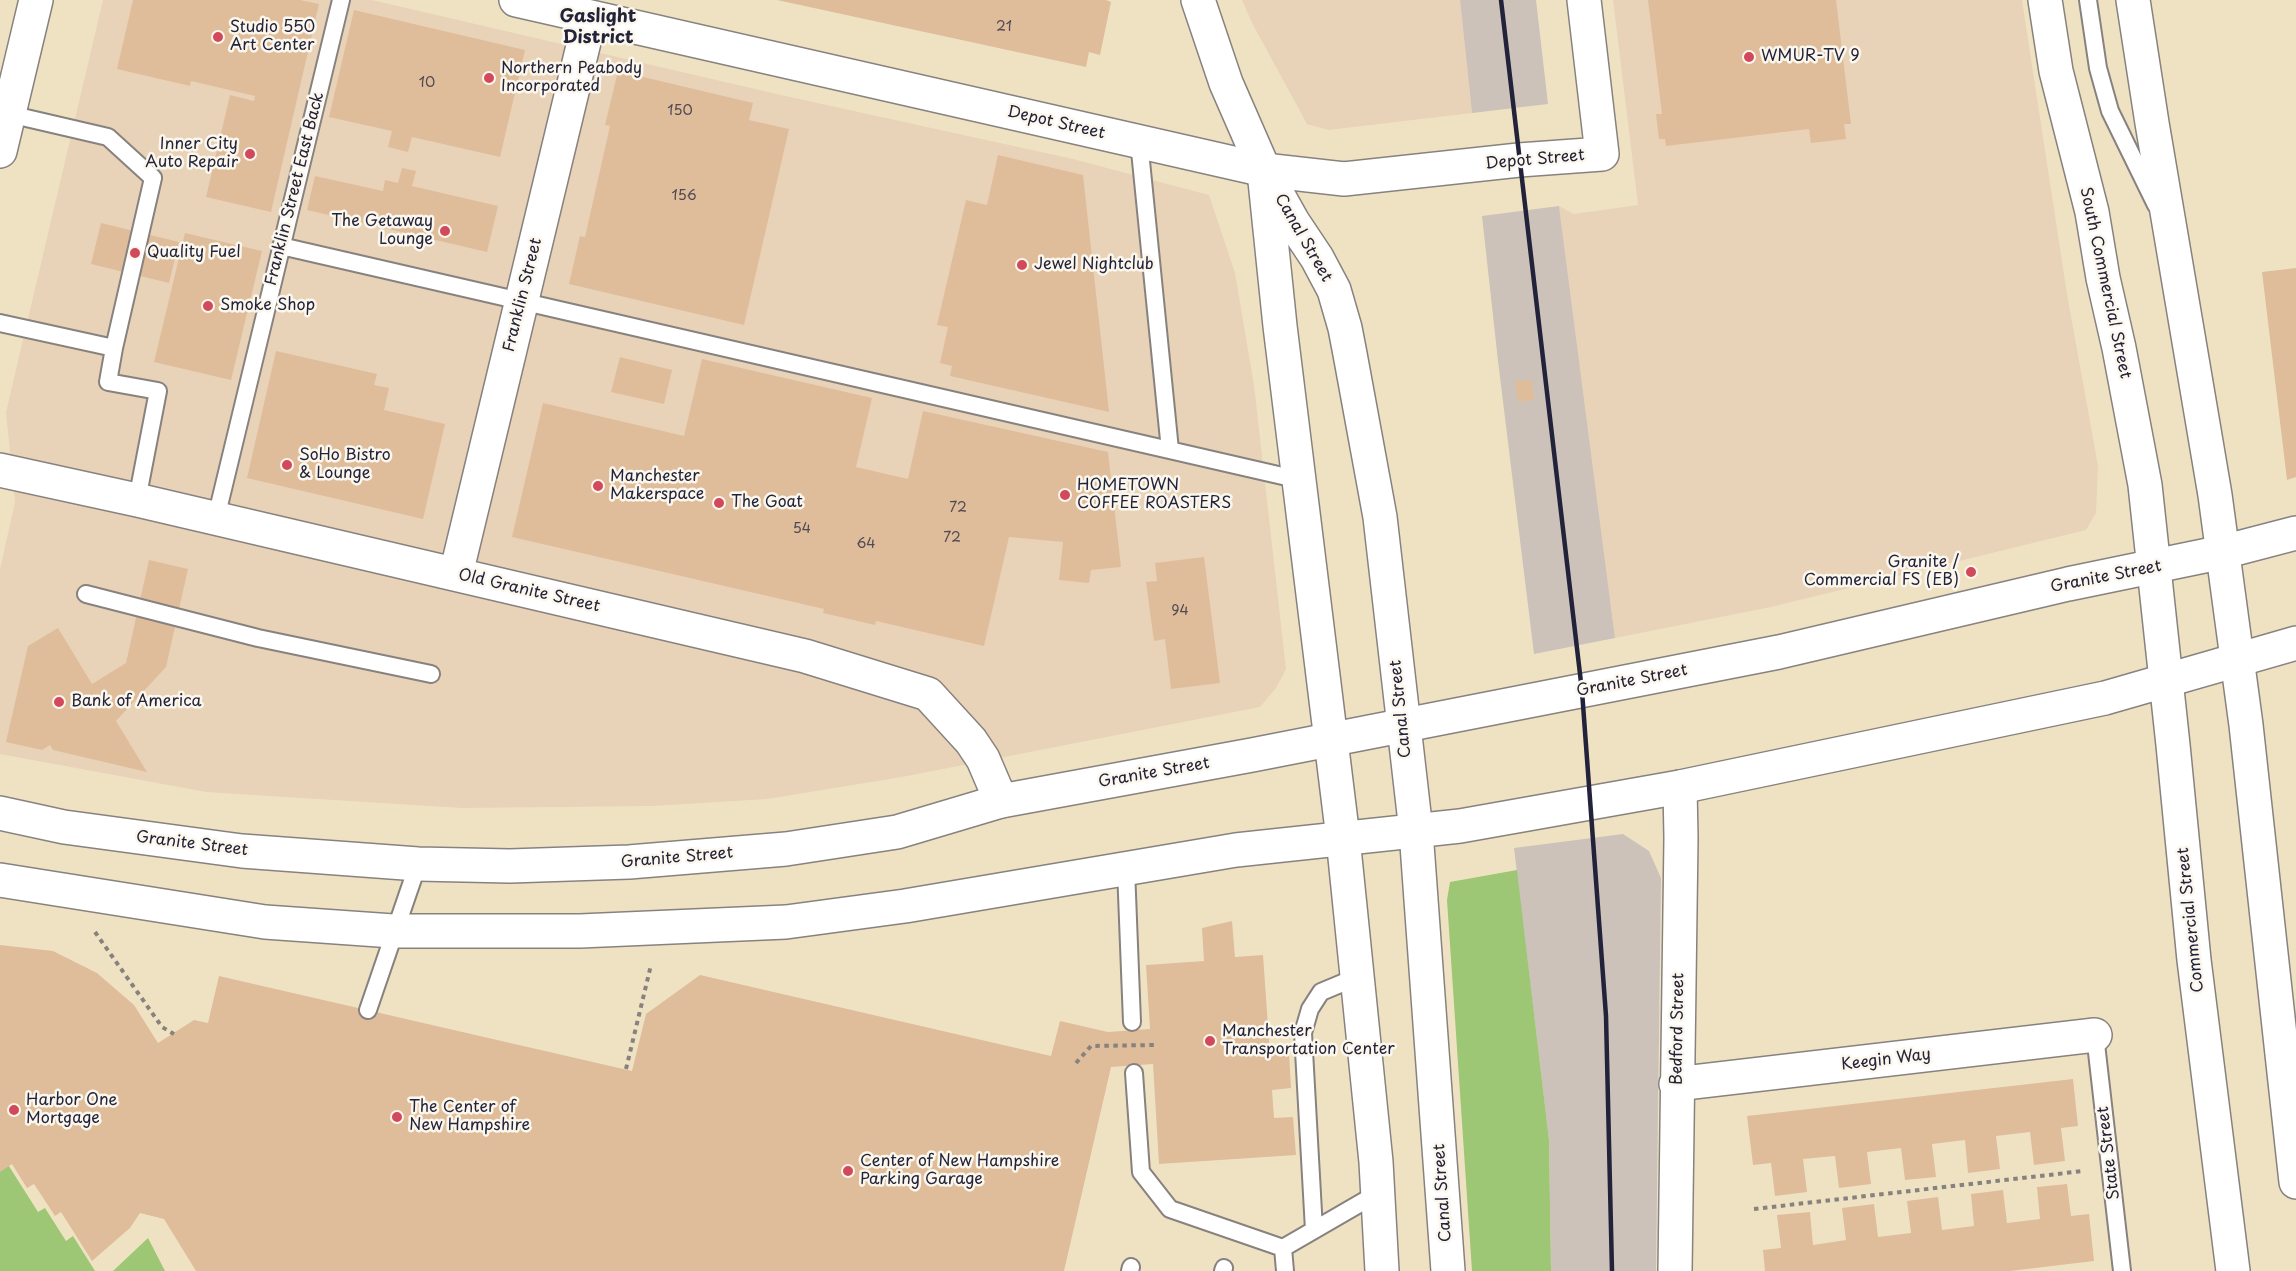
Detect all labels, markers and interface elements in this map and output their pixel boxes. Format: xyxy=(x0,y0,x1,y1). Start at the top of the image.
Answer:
district label: Gaslight District xyxy=(560,6,636,48)
place label: Studio 550 Art Center xyxy=(230,18,315,56)
house number: 21 xyxy=(996,19,1012,35)
marker: Studio 550 Art Center xyxy=(211,30,225,44)
place label: WMUR-TV 9 xyxy=(1761,47,1860,67)
marker: WMUR-TV 9 xyxy=(1742,50,1756,64)
place label: Northern Peabody Incorporated xyxy=(501,59,642,97)
marker: Northern Peabody Incorporated xyxy=(482,71,496,85)
house number: 10 xyxy=(419,75,435,91)
street label: Franklin Street East Back xyxy=(262,90,328,288)
street label: Depot Street xyxy=(1005,102,1107,144)
house number: 150 xyxy=(667,103,693,119)
place label: Inner City Auto Repair xyxy=(145,135,238,173)
street label: Depot Street xyxy=(1485,146,1585,174)
marker: Inner City Auto Repair xyxy=(243,147,257,161)
street label: South Commercial Street xyxy=(2075,186,2135,380)
house number: 156 xyxy=(671,188,697,204)
street label: Canal Street xyxy=(1270,191,1336,285)
place label: The Getaway Lounge xyxy=(331,212,433,250)
marker: The Getaway Lounge xyxy=(438,224,452,238)
street label: Franklin Street xyxy=(500,236,546,354)
place label: Quality Fuel xyxy=(147,243,241,263)
marker: Quality Fuel xyxy=(128,246,142,260)
place label: Jewel Nightclub xyxy=(1034,255,1154,275)
marker: Jewel Nightclub xyxy=(1015,258,1029,272)
place label: Smoke Shop xyxy=(220,296,315,316)
marker: Smoke Shop xyxy=(201,299,215,313)
place label: SoHo Bistro & Lounge xyxy=(299,446,391,484)
marker: SoHo Bistro & Lounge xyxy=(280,458,294,472)
place label: Manchester Makerspace xyxy=(610,467,704,505)
place label: HOMETOWN COFFEE ROASTERS xyxy=(1077,476,1231,514)
marker: Manchester Makerspace xyxy=(591,479,605,493)
marker: HOMETOWN COFFEE ROASTERS xyxy=(1058,488,1072,502)
place label: The Goat xyxy=(731,493,803,513)
marker: The Goat xyxy=(712,496,726,510)
house number: 72 xyxy=(949,500,967,516)
house number: 54 xyxy=(793,521,811,537)
house number: 72 xyxy=(943,530,961,546)
house number: 64 xyxy=(856,536,876,552)
place label: Granite / Commercial FS (EB) xyxy=(1804,553,1959,591)
street label: Granite Street xyxy=(2049,557,2163,597)
street label: Old Granite Street xyxy=(456,565,602,617)
marker: Granite / Commercial FS (EB) xyxy=(1964,565,1978,579)
house number: 94 xyxy=(1171,603,1189,619)
street label: Canal Street xyxy=(1386,659,1416,759)
street label: Granite Street xyxy=(1575,661,1689,701)
place label: Bank of America xyxy=(71,692,202,712)
marker: Bank of America xyxy=(52,695,66,709)
street label: Granite Street xyxy=(1097,754,1211,792)
street label: Granite Street xyxy=(135,828,249,860)
street label: Granite Street xyxy=(620,844,734,872)
street label: Commercial Street xyxy=(2174,846,2208,994)
street label: Bedford Street xyxy=(1667,973,1689,1085)
place label: Manchester Transportation Center xyxy=(1222,1022,1395,1060)
marker: Manchester Transportation Center xyxy=(1203,1034,1217,1048)
street label: Keegin Way xyxy=(1840,1045,1932,1075)
place label: Harbor One Mortgage xyxy=(26,1091,117,1129)
place label: The Center of New Hampshire xyxy=(409,1098,530,1136)
marker: Harbor One Mortgage xyxy=(7,1103,21,1117)
street label: State Street xyxy=(2094,1105,2124,1201)
marker: The Center of New Hampshire xyxy=(390,1110,404,1124)
street label: Canal Street xyxy=(1430,1143,1456,1243)
place label: Center of New Hampshire Parking Garage xyxy=(860,1152,1059,1190)
marker: Center of New Hampshire Parking Garage xyxy=(841,1164,855,1178)

